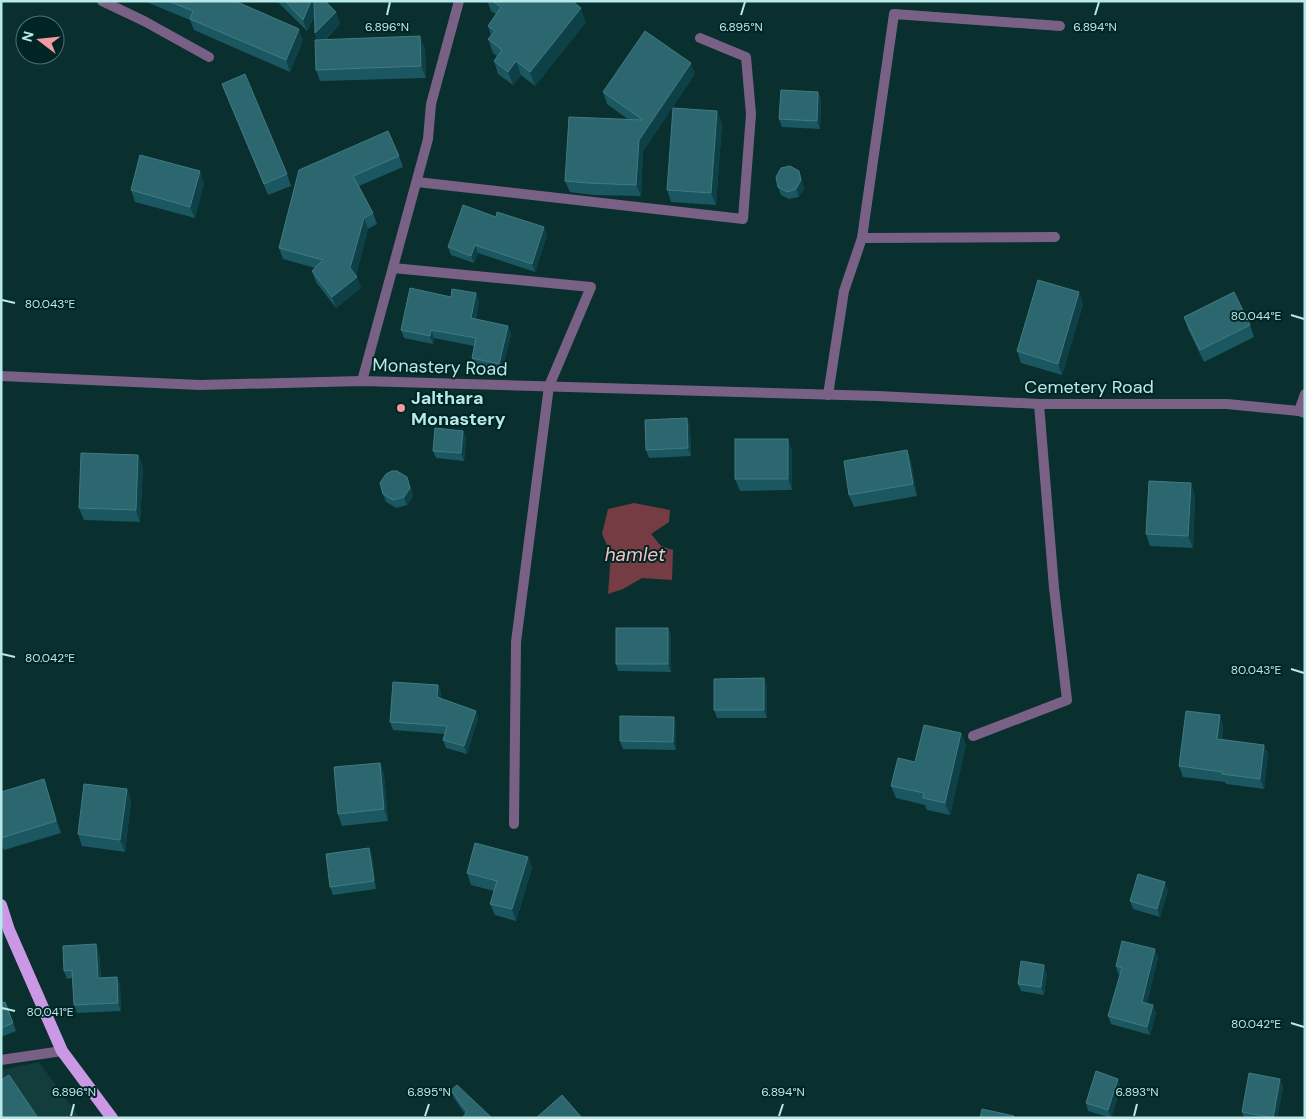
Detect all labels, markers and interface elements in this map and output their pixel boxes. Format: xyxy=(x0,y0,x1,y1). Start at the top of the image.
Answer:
north arrow xyxy=(15,15,65,65)
text: 6.896°N xyxy=(365,19,409,35)
text: 6.895°N xyxy=(719,19,763,35)
text: 6.894°N xyxy=(1073,19,1117,35)
text: N xyxy=(17,29,38,44)
text: 80.043°E xyxy=(25,296,75,312)
text: 80.044°E xyxy=(1231,308,1282,324)
street label: Monastery Road xyxy=(372,353,508,381)
street label: Cemetery Road xyxy=(1024,375,1154,399)
place label: Jalthara Monastery xyxy=(411,386,506,431)
marker: Jalthara Monastery xyxy=(395,402,407,414)
water label: hamlet xyxy=(605,542,666,567)
text: 80.042°E xyxy=(25,650,75,666)
text: 80.043°E xyxy=(1231,662,1281,678)
text: 80.041°E xyxy=(26,1004,74,1020)
text: 80.042°E xyxy=(1231,1016,1281,1032)
text: 6.896°N xyxy=(52,1084,96,1100)
text: 6.895°N xyxy=(407,1084,451,1100)
text: 6.894°N xyxy=(761,1084,805,1100)
text: 6.893°N xyxy=(1115,1084,1159,1100)

